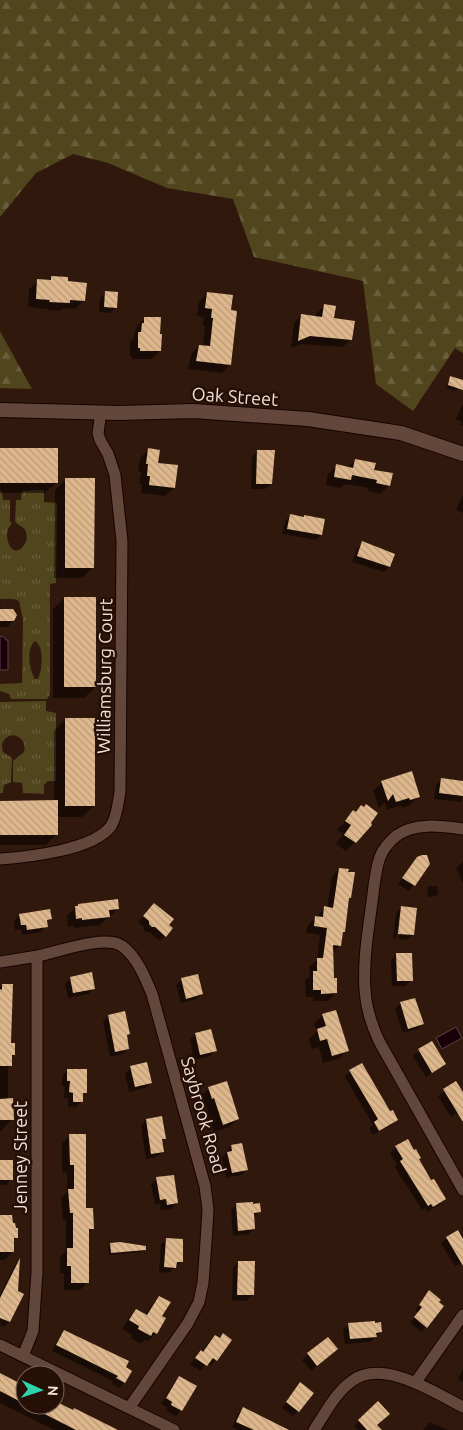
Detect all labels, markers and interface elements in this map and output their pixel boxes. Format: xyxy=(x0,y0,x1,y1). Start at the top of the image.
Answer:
street label: Oak Street xyxy=(191,383,279,409)
street label: Williamsburg Court xyxy=(93,598,115,754)
street label: Saybrook Road xyxy=(178,1054,230,1176)
street label: Jenney Street xyxy=(10,1101,30,1213)
north arrow xyxy=(15,1365,65,1415)
text: N xyxy=(45,1385,61,1396)

